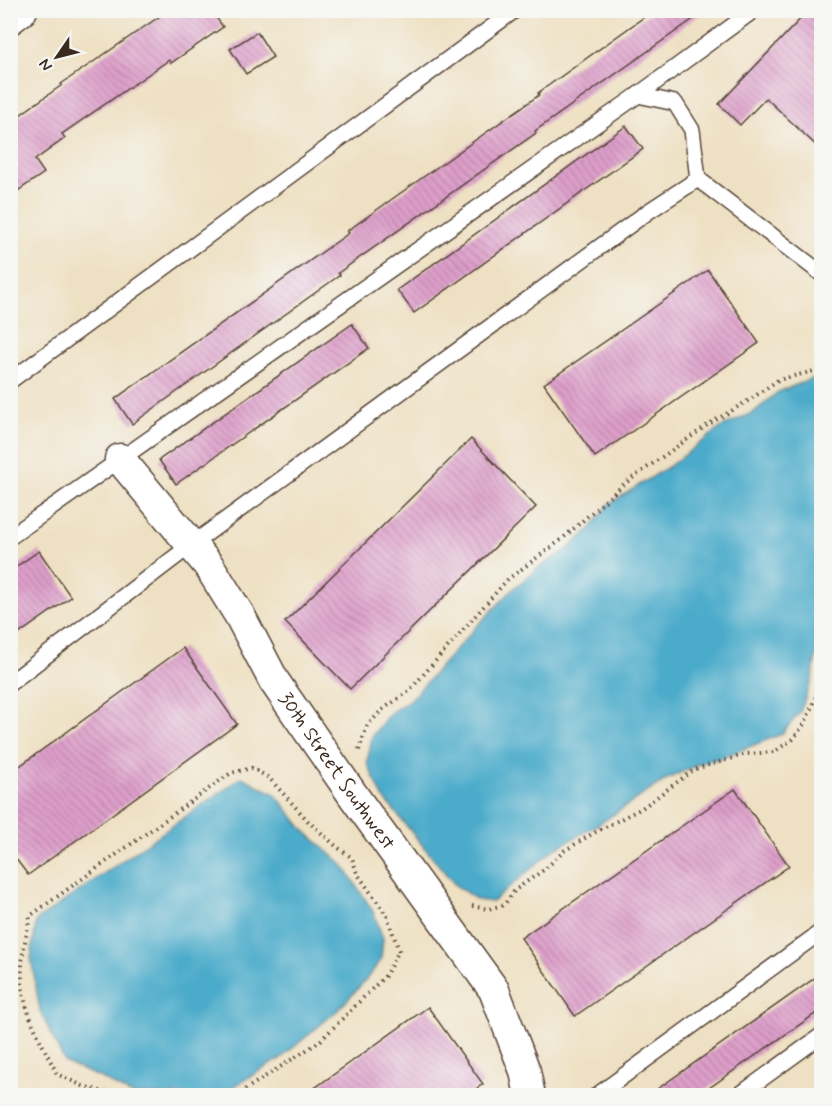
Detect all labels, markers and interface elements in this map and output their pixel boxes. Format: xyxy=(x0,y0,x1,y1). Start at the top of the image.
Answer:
north arrow xyxy=(27,27,87,87)
text: N xyxy=(34,54,58,75)
street label: 30th Street Southwest xyxy=(272,687,402,855)

